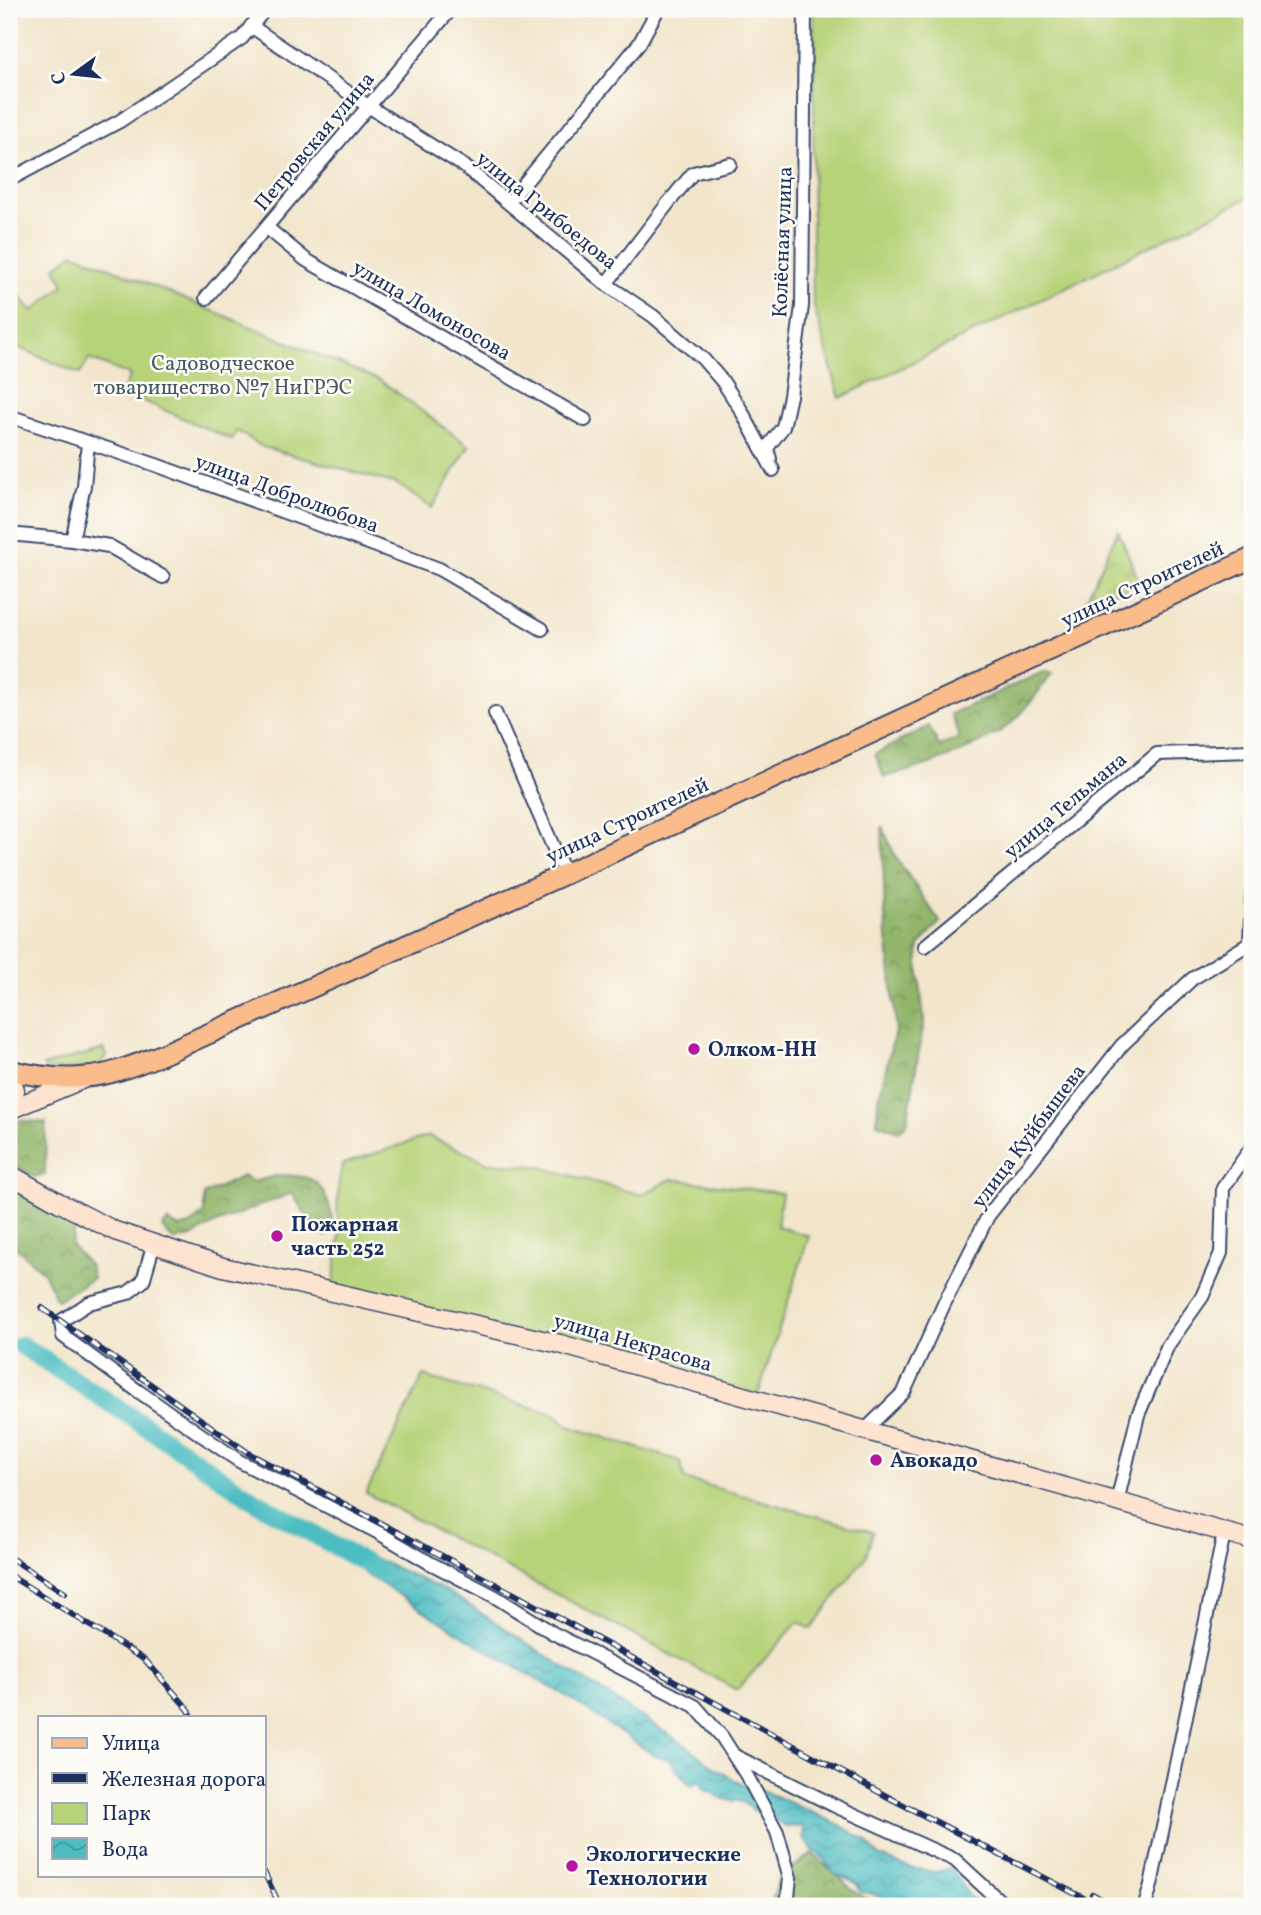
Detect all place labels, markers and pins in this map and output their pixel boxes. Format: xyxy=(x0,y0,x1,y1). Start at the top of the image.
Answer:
place label: Олком-НН xyxy=(708,1036,817,1065)
marker: Олком-НН xyxy=(686,1041,702,1057)
place label: Пожарная часть 252 xyxy=(291,1211,399,1264)
marker: Пожарная часть 252 xyxy=(269,1228,285,1244)
place label: Авокадо xyxy=(890,1447,978,1476)
marker: Авокадо xyxy=(868,1452,884,1468)
place label: Экологические Технологии xyxy=(586,1841,741,1894)
marker: Экологические Технологии xyxy=(564,1858,580,1874)

